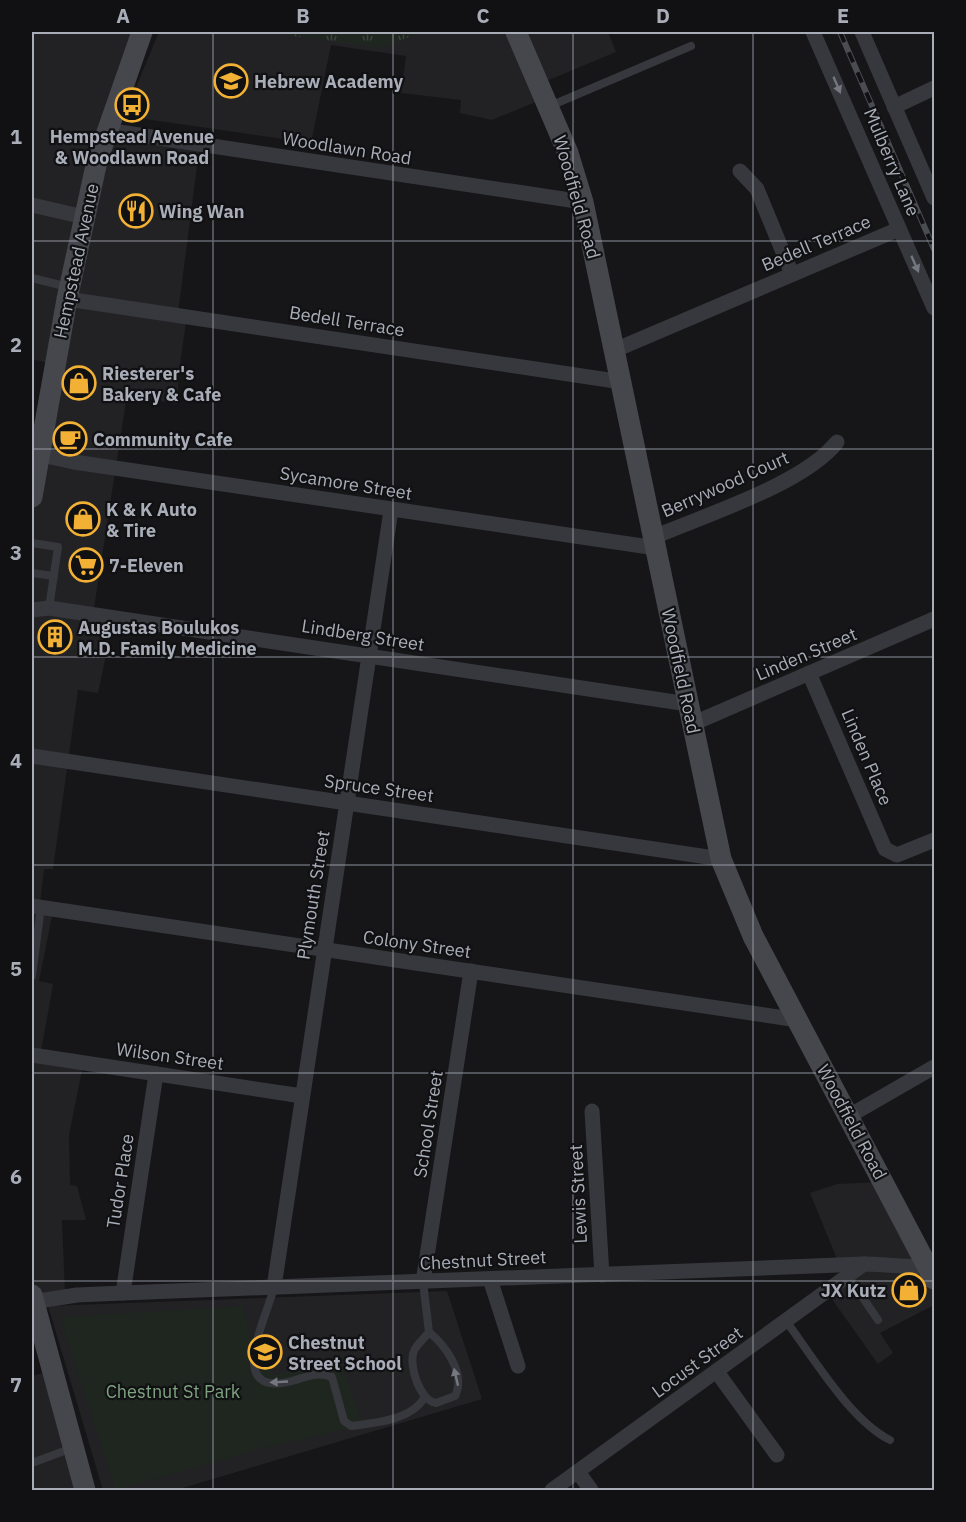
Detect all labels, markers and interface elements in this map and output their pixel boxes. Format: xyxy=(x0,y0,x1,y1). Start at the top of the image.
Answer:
text: A xyxy=(116,2,130,29)
text: B xyxy=(296,2,310,29)
text: C xyxy=(476,2,490,29)
text: D xyxy=(656,2,670,29)
text: E xyxy=(837,2,849,29)
school or university icon: Hebrew Academy xyxy=(213,63,249,99)
place label: Hebrew Academy xyxy=(254,70,404,93)
one-way arrow xyxy=(833,76,842,94)
bus stop icon: Hempstead Avenue & Woodlawn Road xyxy=(114,87,150,123)
street label: Mulberry Lane xyxy=(859,104,925,220)
text: 1 xyxy=(10,123,22,150)
place label: Hempstead Avenue & Woodlawn Road xyxy=(50,125,214,169)
street label: Woodlawn Road xyxy=(281,126,413,170)
street label: Woodfield Road xyxy=(548,133,606,261)
street label: Hempstead Avenue xyxy=(48,181,104,341)
restaurant icon: Wing Wan xyxy=(118,193,154,229)
place label: Wing Wan xyxy=(159,200,245,223)
street label: Bedell Terrace xyxy=(758,210,874,276)
one-way arrow xyxy=(910,255,920,273)
street label: Bedell Terrace xyxy=(288,301,406,341)
text: 2 xyxy=(10,331,22,358)
place label: Riesterer's Bakery & Cafe xyxy=(102,362,221,406)
shop icon: Riesterer's Bakery & Cafe xyxy=(61,365,97,401)
cafe icon: Community Cafe xyxy=(52,421,88,457)
place label: Community Cafe xyxy=(93,428,233,451)
street label: Berrywood Court xyxy=(658,446,792,522)
street label: Sycamore Street xyxy=(278,461,414,505)
place label: K & K Auto & Tire xyxy=(106,498,197,542)
shop icon: K & K Auto & Tire xyxy=(65,501,101,537)
text: 3 xyxy=(10,539,22,566)
supermarket icon: 7-Eleven xyxy=(68,547,104,583)
place label: 7-Eleven xyxy=(109,554,184,577)
street label: Woodfield Road xyxy=(657,606,705,736)
street label: Lindberg Street xyxy=(300,614,426,656)
place label: Augustas Boulukos M.D. Family Medicine xyxy=(78,616,257,660)
building icon: Augustas Boulukos M.D. Family Medicine xyxy=(37,619,73,655)
street label: Linden Street xyxy=(752,622,860,686)
street label: Linden Place xyxy=(836,705,898,809)
text: 4 xyxy=(10,747,22,774)
street label: Spruce Street xyxy=(323,769,435,807)
street label: Plymouth Street xyxy=(291,829,335,961)
street label: Colony Street xyxy=(361,925,473,963)
text: 5 xyxy=(10,955,22,982)
street label: Wilson Street xyxy=(115,1037,225,1075)
street label: Woodfield Road xyxy=(812,1060,892,1184)
street label: School Street xyxy=(408,1069,448,1179)
street label: Tudor Place xyxy=(101,1132,139,1230)
street label: Lewis Street xyxy=(564,1144,592,1244)
text: 6 xyxy=(10,1163,22,1190)
street label: Chestnut Street xyxy=(419,1245,547,1275)
shop icon: JX Kutz xyxy=(891,1272,927,1308)
place label: JX Kutz xyxy=(821,1279,886,1302)
street label: Locust Street xyxy=(647,1321,747,1403)
place label: Chestnut Street School xyxy=(288,1331,402,1375)
school or university icon: Chestnut Street School xyxy=(247,1334,283,1370)
one-way arrow xyxy=(451,1368,461,1386)
text: 7 xyxy=(10,1371,22,1398)
one-way arrow xyxy=(269,1377,288,1387)
park label: Chestnut St Park xyxy=(106,1380,241,1403)

